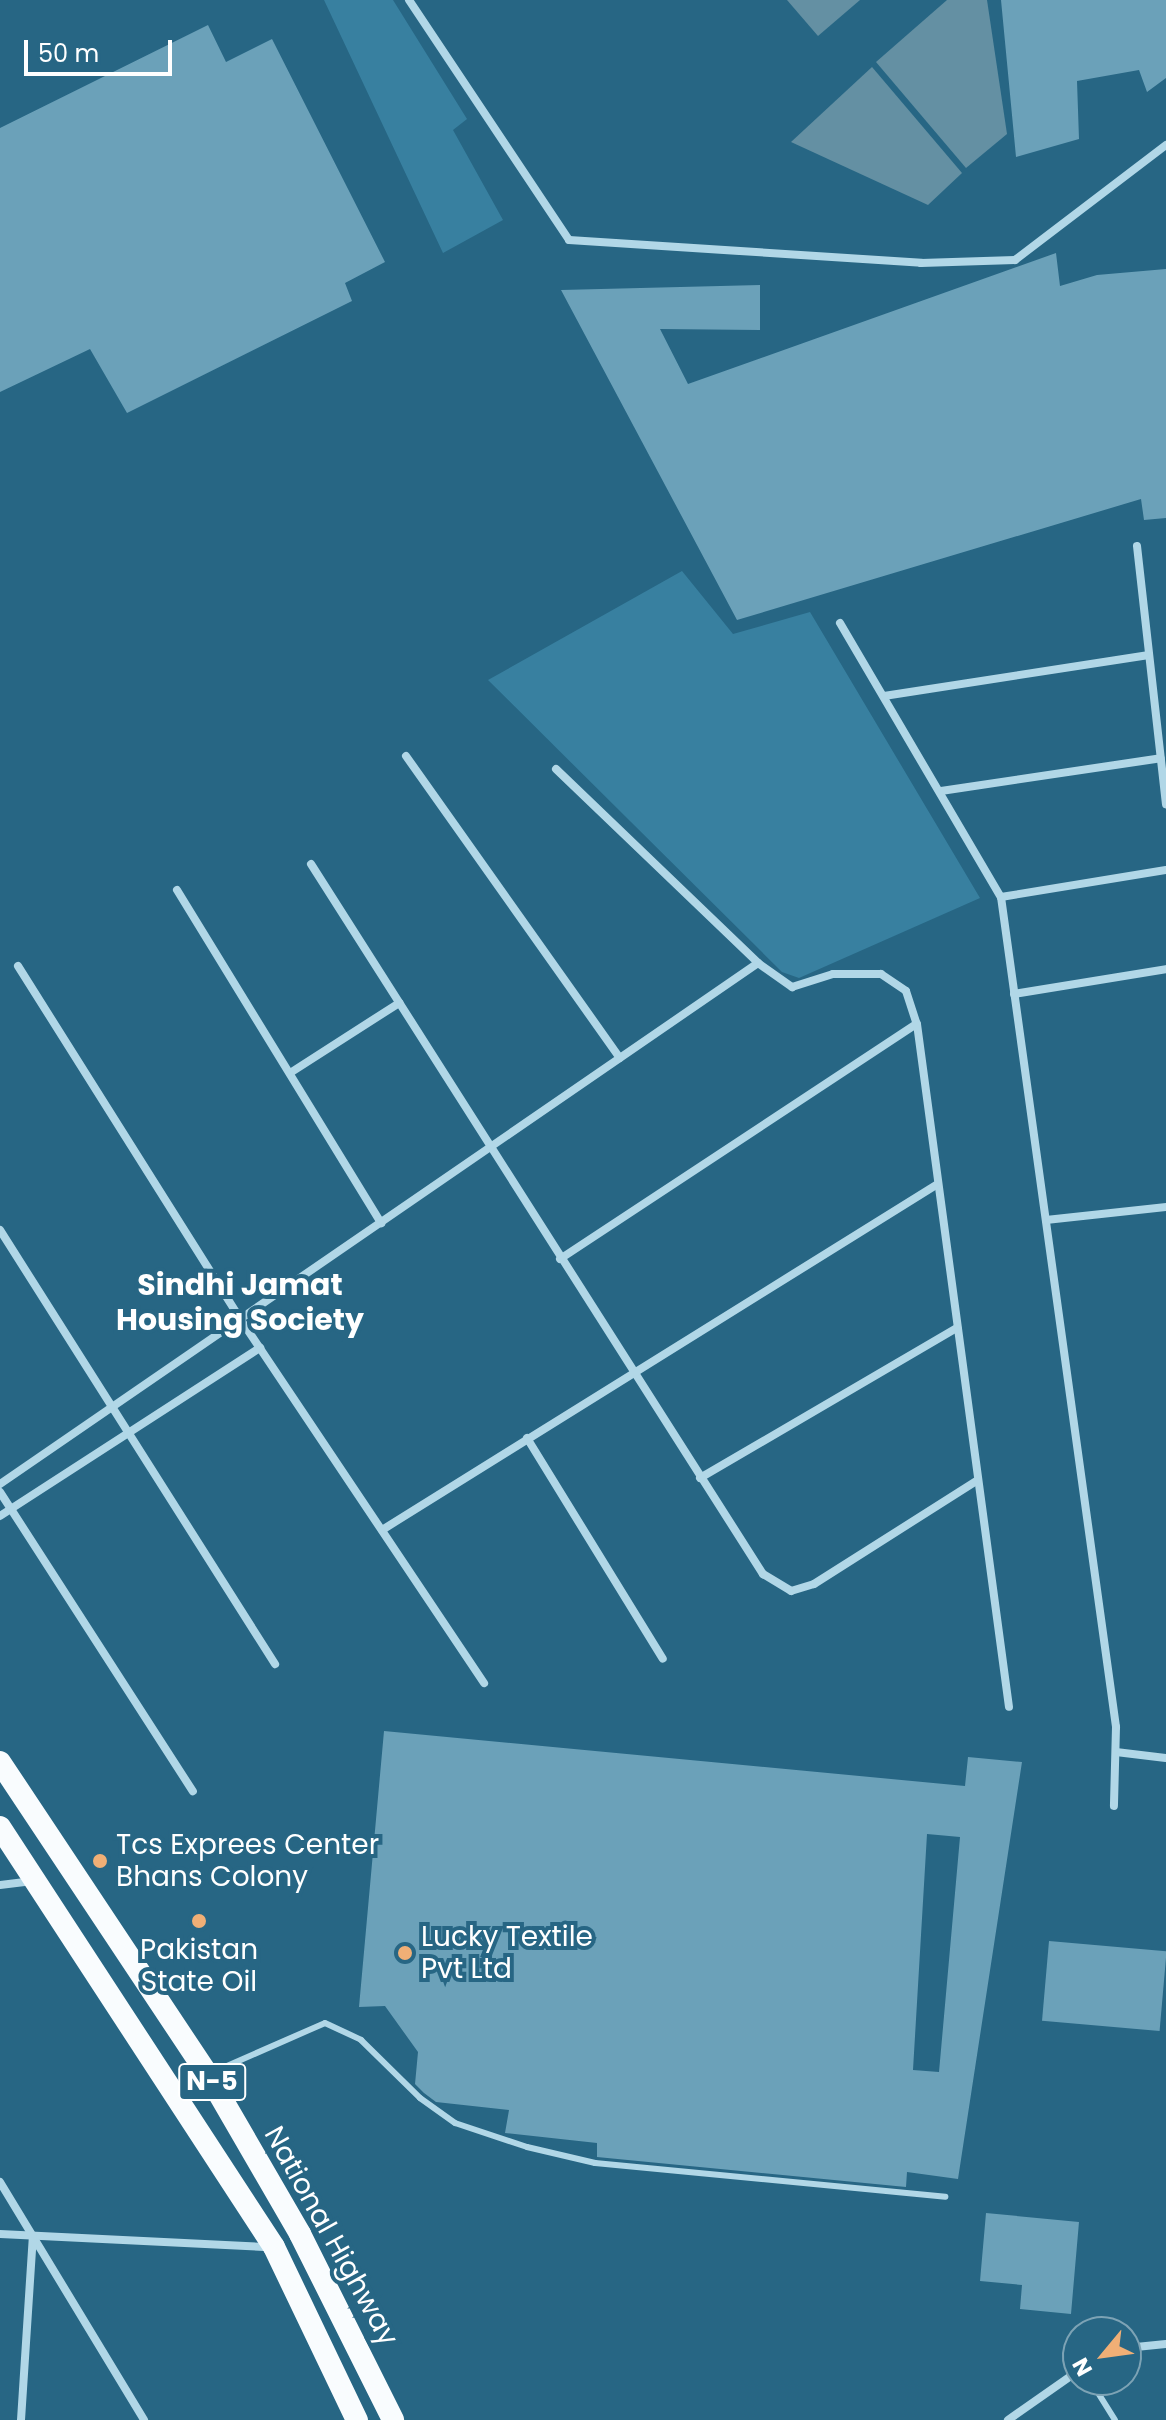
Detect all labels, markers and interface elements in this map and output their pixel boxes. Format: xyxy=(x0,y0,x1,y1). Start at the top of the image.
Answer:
scale bar xyxy=(28,24,176,74)
text: 50 m xyxy=(38,37,99,70)
district label: Sindhi Jamat Housing Society xyxy=(116,1267,364,1338)
place label: Tcs Exprees Center Bhans Colony xyxy=(116,1828,379,1894)
marker: Tcs Exprees Center Bhans Colony xyxy=(91,1852,109,1870)
marker: Pakistan State Oil xyxy=(190,1912,208,1930)
place label: Lucky Textile Pvt Ltd xyxy=(421,1920,593,1986)
place label: Pakistan State Oil xyxy=(140,1933,258,1999)
marker: Lucky Textile Pvt Ltd xyxy=(396,1944,414,1962)
road number: N-5 xyxy=(178,2060,246,2104)
street label: National Highway xyxy=(257,2120,405,2352)
north arrow xyxy=(1062,2316,1142,2396)
text: N xyxy=(1065,2352,1100,2382)

